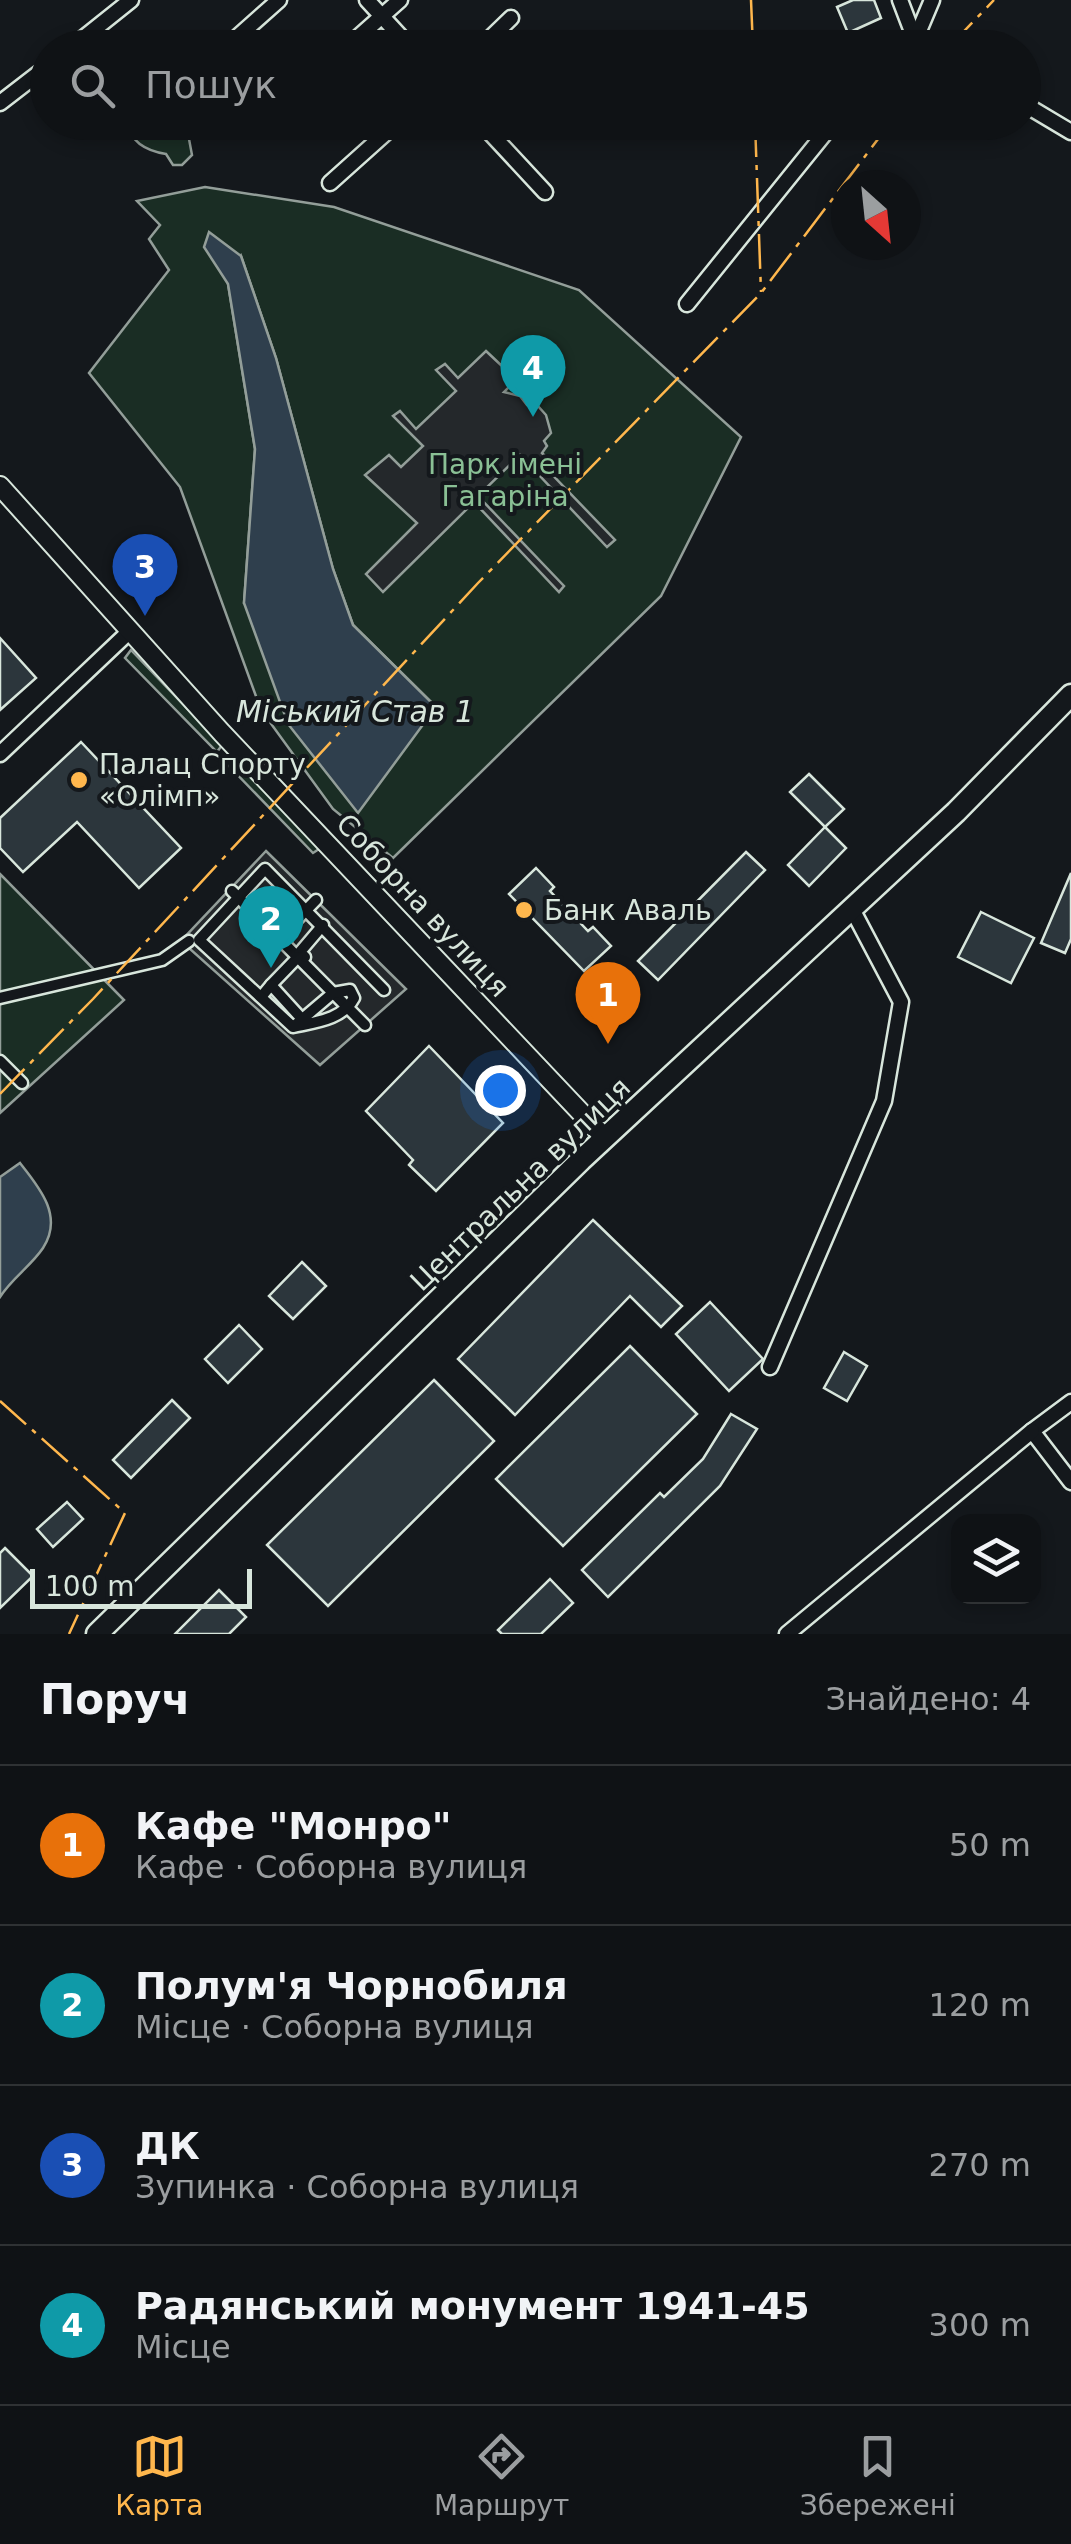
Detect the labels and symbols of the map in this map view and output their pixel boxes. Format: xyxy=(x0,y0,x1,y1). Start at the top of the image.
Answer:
north arrow xyxy=(831,170,921,260)
pin: 4 xyxy=(500,334,566,417)
park label: Парк імені Гагаріна xyxy=(428,448,582,513)
pin: 3 xyxy=(112,534,178,616)
water label: Міський Став 1 xyxy=(236,694,474,729)
place label: Палац Спорту «Олімп» xyxy=(99,748,306,813)
marker: Палац Спорту «Олімп» xyxy=(68,769,90,791)
street label: Соборна вулиця xyxy=(329,807,516,1004)
pin: 2 xyxy=(238,886,304,968)
place label: Банк Аваль xyxy=(544,894,712,927)
marker: Банк Аваль xyxy=(513,899,535,921)
pin: 1 xyxy=(576,962,640,1044)
your location xyxy=(475,1065,526,1116)
street label: Центральна вулиця xyxy=(404,1071,637,1298)
scale bar xyxy=(30,1564,252,1608)

